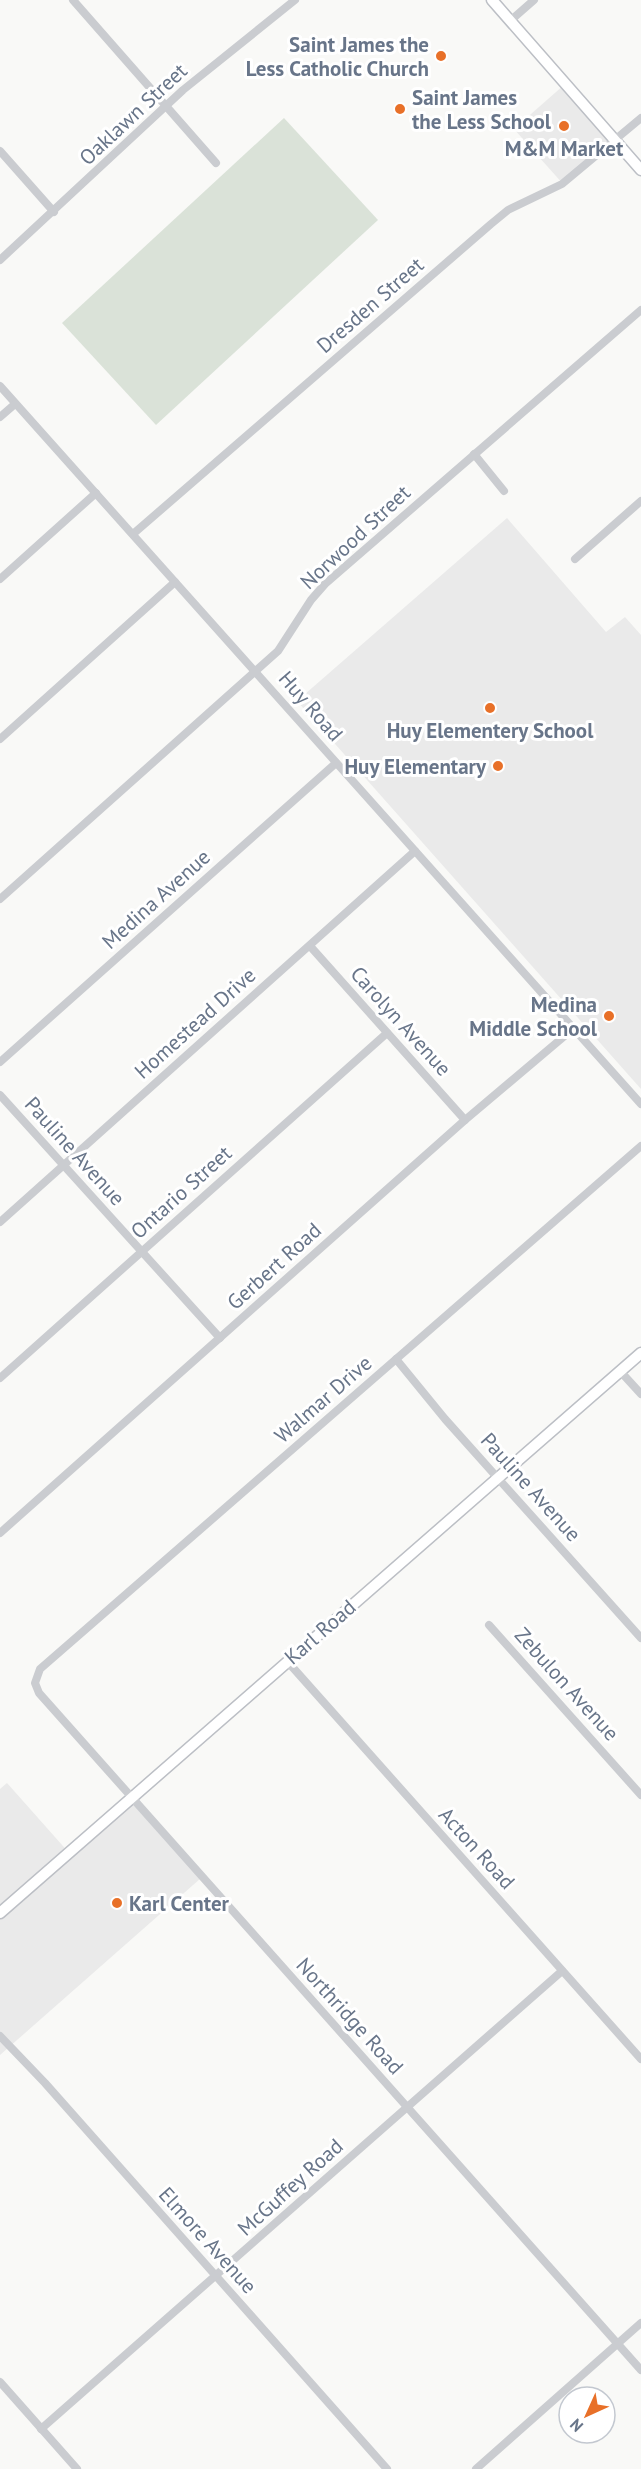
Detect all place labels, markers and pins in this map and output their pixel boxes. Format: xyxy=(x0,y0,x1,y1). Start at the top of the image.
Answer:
place label: Saint James the Less Catholic Church xyxy=(246,31,429,82)
marker: Saint James the Less Catholic Church xyxy=(434,49,448,63)
place label: Saint James the Less School xyxy=(412,84,552,135)
marker: Saint James the Less School xyxy=(393,102,407,116)
marker: M&M Market xyxy=(557,119,571,133)
place label: M&M Market xyxy=(505,135,624,162)
marker: Huy Elementery School xyxy=(483,701,497,715)
place label: Huy Elementery School xyxy=(387,717,594,744)
place label: Huy Elementary xyxy=(344,753,487,780)
marker: Huy Elementary xyxy=(491,759,505,773)
place label: Medina Middle School xyxy=(469,991,598,1042)
marker: Medina Middle School xyxy=(602,1009,616,1023)
place label: Karl Center xyxy=(129,1890,230,1917)
marker: Karl Center xyxy=(110,1896,124,1910)

